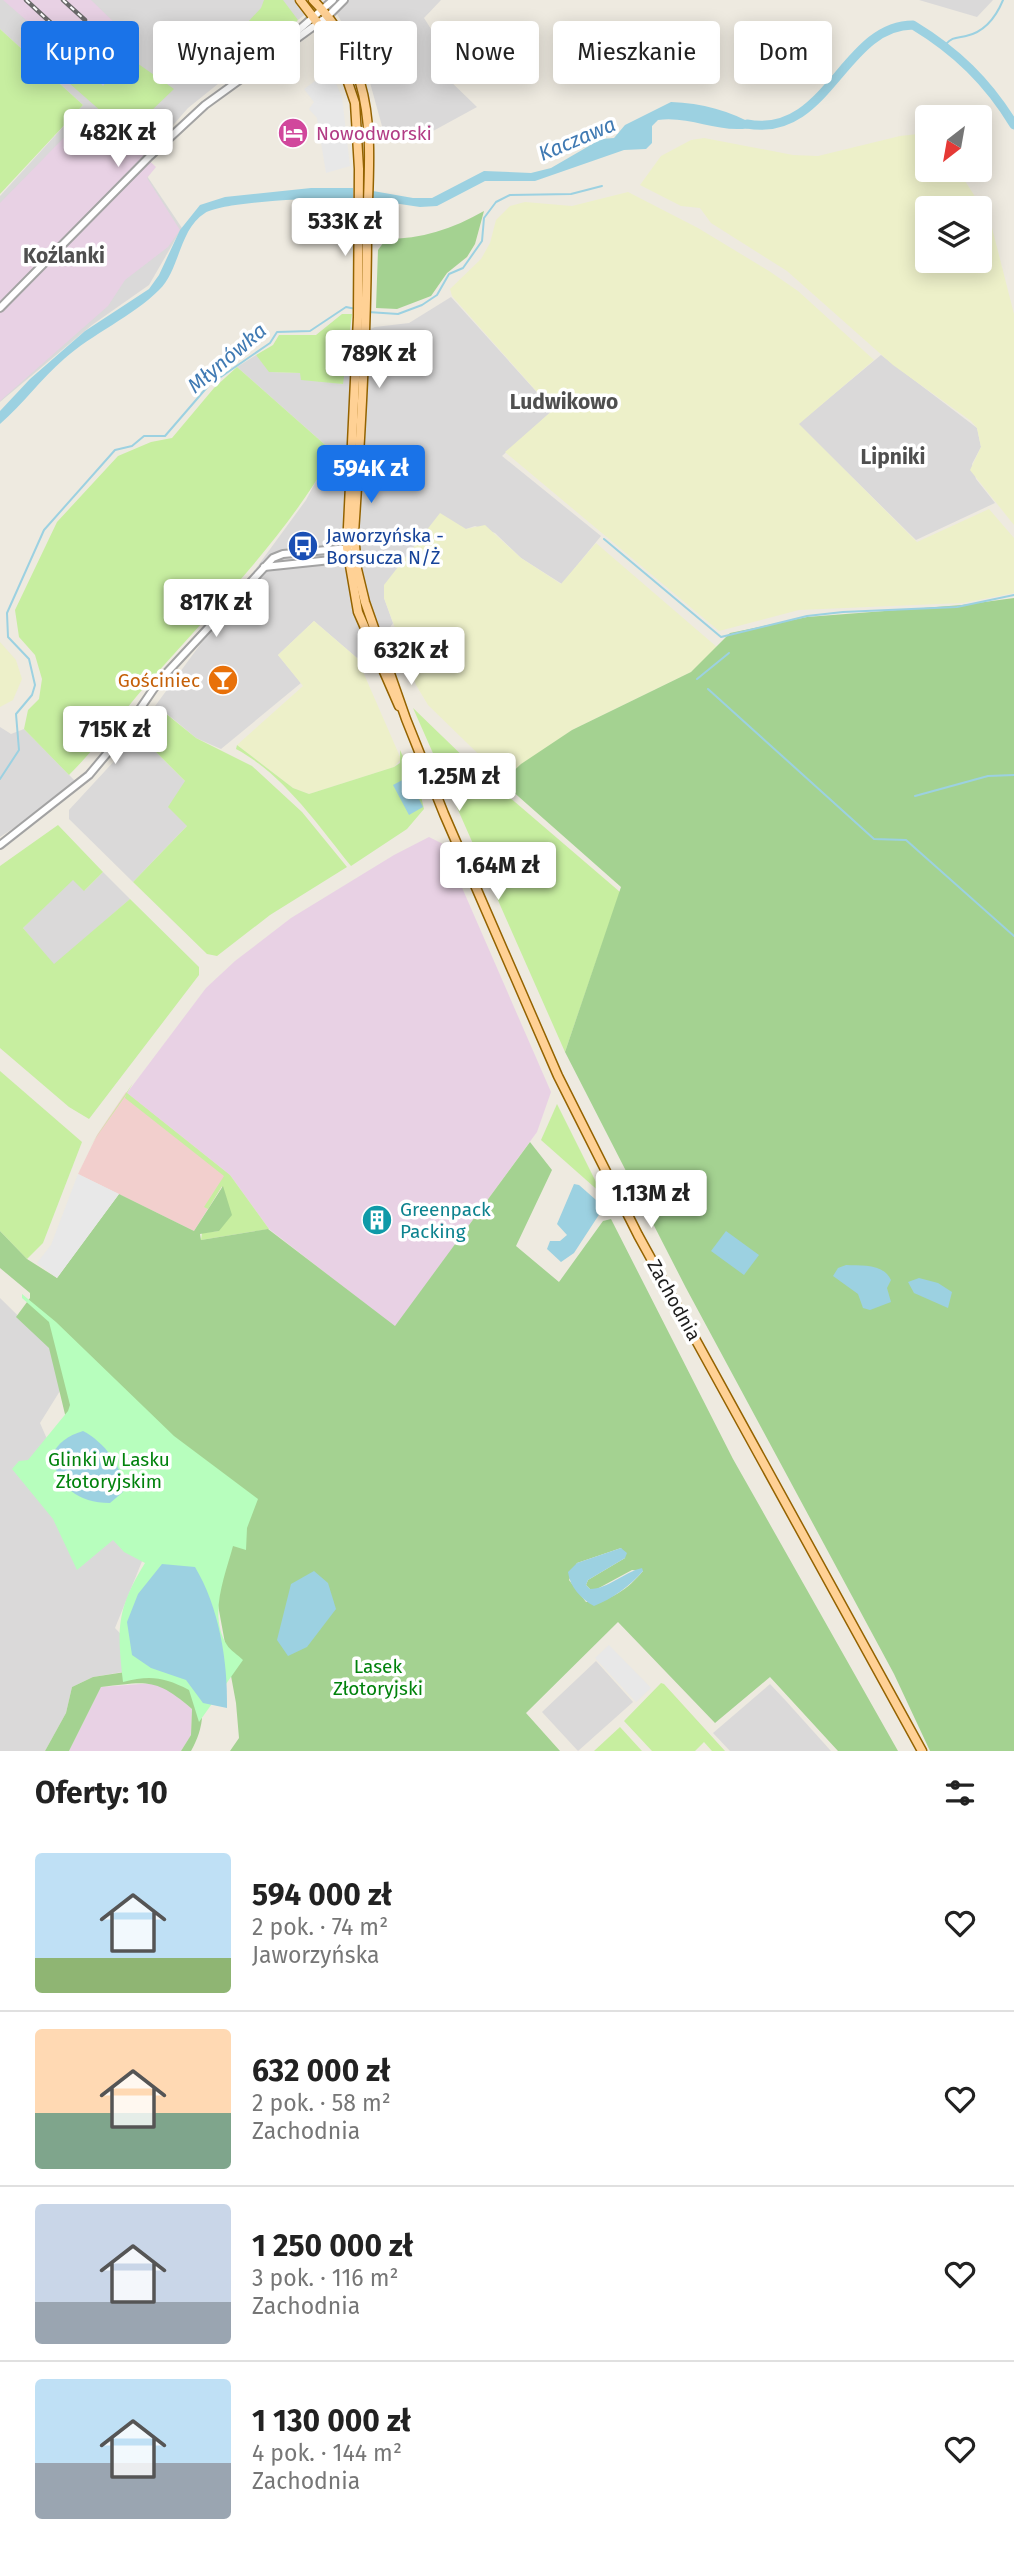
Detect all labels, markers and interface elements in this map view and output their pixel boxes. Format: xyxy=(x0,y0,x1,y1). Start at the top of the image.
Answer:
chip: Kupno xyxy=(21,21,139,84)
chip: Wynajem xyxy=(153,21,300,84)
chip: Filtry xyxy=(314,21,417,84)
chip: Nowe xyxy=(431,21,539,84)
chip: Mieszkanie xyxy=(553,21,720,84)
chip: Dom xyxy=(734,21,832,84)
north arrow xyxy=(915,105,992,182)
map controls xyxy=(915,105,992,273)
pin: 482K zł xyxy=(53,110,183,169)
water label: Kaczawa xyxy=(534,111,620,167)
hotel icon: Nowodworski xyxy=(276,116,310,150)
text: 482K zł xyxy=(80,118,156,146)
place label: Nowodworski xyxy=(316,122,432,145)
button: layers xyxy=(915,196,992,273)
pin: 533K zł xyxy=(280,198,410,258)
text: 533K zł xyxy=(308,207,382,235)
district label: Koźlanki xyxy=(23,243,105,269)
water label: Młynówka xyxy=(182,317,272,399)
pin: 789K zł xyxy=(314,330,444,390)
text: 789K zł xyxy=(342,339,416,367)
district label: Ludwikowo xyxy=(510,389,618,415)
district label: Lipniki xyxy=(861,444,925,470)
pin: 594K zł xyxy=(306,446,436,505)
text: 594K zł xyxy=(333,454,409,482)
place label: Jaworzyńska - Borsucza N/Ż xyxy=(326,524,444,569)
bus stop icon: Jaworzyńska - Borsucza N/Ż xyxy=(286,529,320,563)
pin: 817K zł xyxy=(151,580,281,639)
text: 817K zł xyxy=(180,588,252,616)
pin: 632K zł xyxy=(346,628,476,687)
text: 632K zł xyxy=(374,636,448,664)
bar icon: Gościniec xyxy=(206,663,240,697)
place label: Gościniec xyxy=(118,669,200,692)
pin: 715K zł xyxy=(50,706,180,766)
text: 715K zł xyxy=(79,715,151,743)
pin: 1.25M zł xyxy=(387,754,531,813)
text: 1.25M zł xyxy=(418,762,500,790)
pin: 1.64M zł xyxy=(426,842,570,902)
text: 1.64M zł xyxy=(456,851,540,879)
pin: 1.13M zł xyxy=(579,1170,723,1230)
text: 1.13M zł xyxy=(612,1179,690,1207)
place label: Greenpack Packing xyxy=(400,1198,491,1243)
building icon: Greenpack Packing xyxy=(360,1203,394,1237)
street label: Zachodnia xyxy=(642,1255,706,1345)
park label: Glinki w Lasku Złotoryjskim xyxy=(48,1448,170,1493)
park label: Lasek Złotoryjski xyxy=(333,1655,423,1700)
icon: filters xyxy=(941,1774,979,1812)
text: Oferty: 10 xyxy=(35,1775,168,1811)
text: 594 000 zł xyxy=(252,1877,392,1913)
icon: home xyxy=(91,1881,175,1965)
icon: heart xyxy=(941,1904,979,1942)
text: 2 pok. · 74 m² xyxy=(252,1913,388,1941)
text: Jaworzyńska xyxy=(252,1941,380,1969)
text: 632 000 zł xyxy=(252,2053,390,2089)
icon: home xyxy=(91,2057,175,2141)
icon: heart xyxy=(941,2080,979,2118)
text: 2 pok. · 58 m² xyxy=(252,2089,391,2117)
text: Zachodnia xyxy=(252,2117,360,2145)
text: 1 250 000 zł xyxy=(252,2228,413,2264)
icon: home xyxy=(91,2232,175,2316)
icon: heart xyxy=(941,2255,979,2293)
text: 3 pok. · 116 m² xyxy=(252,2264,399,2292)
text: Zachodnia xyxy=(252,2292,360,2320)
text: 1 130 000 zł xyxy=(252,2403,411,2439)
icon: home xyxy=(91,2407,175,2491)
icon: heart xyxy=(941,2430,979,2468)
text: 4 pok. · 144 m² xyxy=(252,2439,402,2467)
text: Zachodnia xyxy=(252,2467,360,2495)

